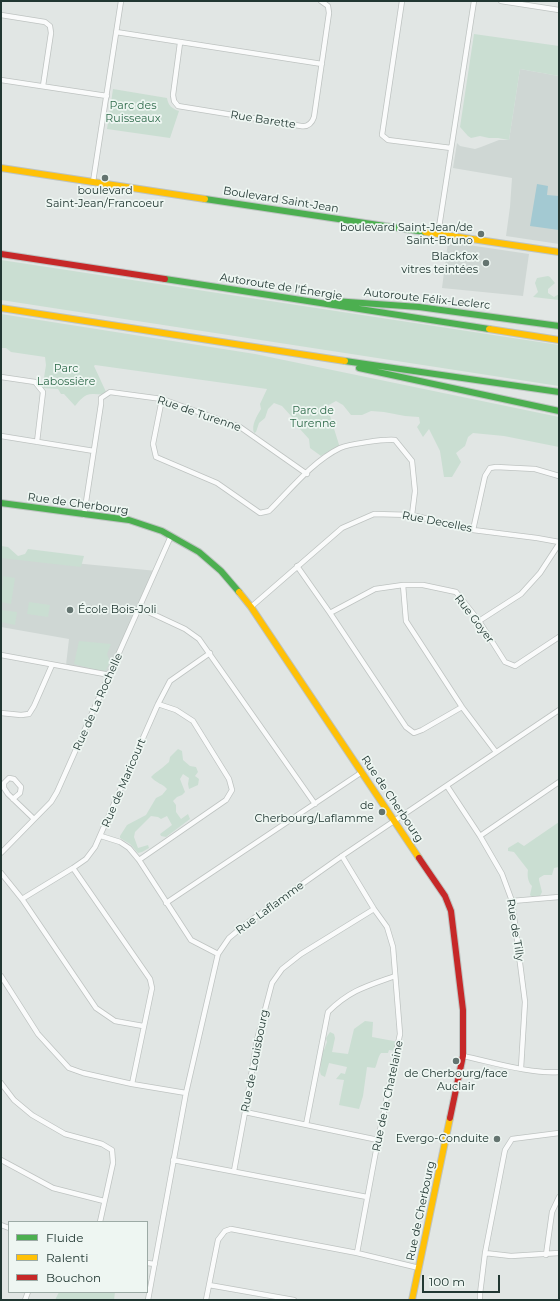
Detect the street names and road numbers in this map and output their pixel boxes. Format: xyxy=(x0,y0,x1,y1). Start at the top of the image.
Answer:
street label: Rue Barette xyxy=(229,108,297,132)
street label: Boulevard Saint-Jean xyxy=(222,184,340,216)
street label: Autoroute de l'Énergie xyxy=(219,271,343,303)
street label: Autoroute Félix-Leclerc xyxy=(363,286,491,312)
street label: Rue de Turenne xyxy=(155,393,243,435)
street label: Rue de Cherbourg xyxy=(27,490,129,518)
street label: Rue Decelles xyxy=(401,509,473,535)
street label: Rue Goyer xyxy=(452,592,496,646)
street label: Rue de La Rochelle xyxy=(71,651,125,753)
street label: Rue de Maricourt xyxy=(99,736,149,830)
street label: Rue de Cherbourg xyxy=(358,753,426,845)
street label: Rue Laflamme xyxy=(233,879,307,937)
street label: Rue de Tilly xyxy=(504,898,526,962)
street label: Rue de Louisbourg xyxy=(239,1008,271,1114)
street label: Rue de la Chatelaine xyxy=(370,1039,406,1153)
street label: Rue de Cherbourg xyxy=(404,1160,438,1262)

